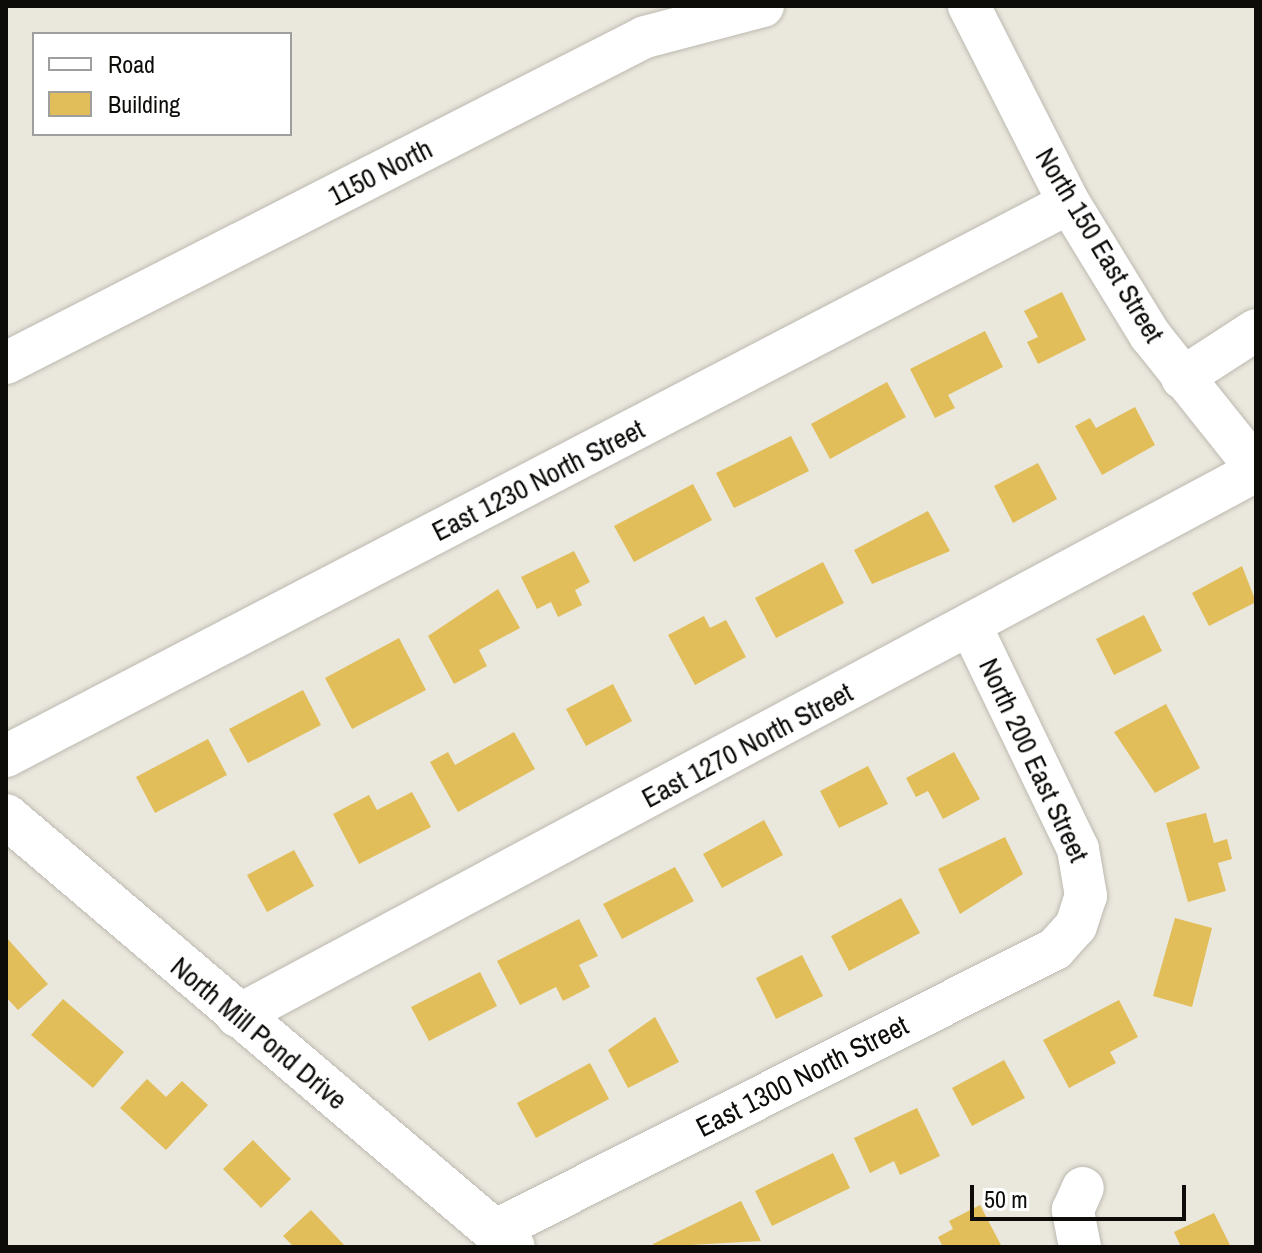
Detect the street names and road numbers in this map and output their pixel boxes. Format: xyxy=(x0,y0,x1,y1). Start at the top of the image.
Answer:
street label: 1150 North xyxy=(323,132,437,212)
street label: North 150 East Street xyxy=(1029,142,1171,348)
street label: East 1230 North Street xyxy=(426,412,650,548)
street label: North 200 East Street xyxy=(972,653,1096,867)
street label: East 1270 North Street xyxy=(636,675,858,815)
street label: North Mill Pond Drive xyxy=(164,950,354,1116)
street label: East 1300 North Street xyxy=(690,1008,914,1144)

